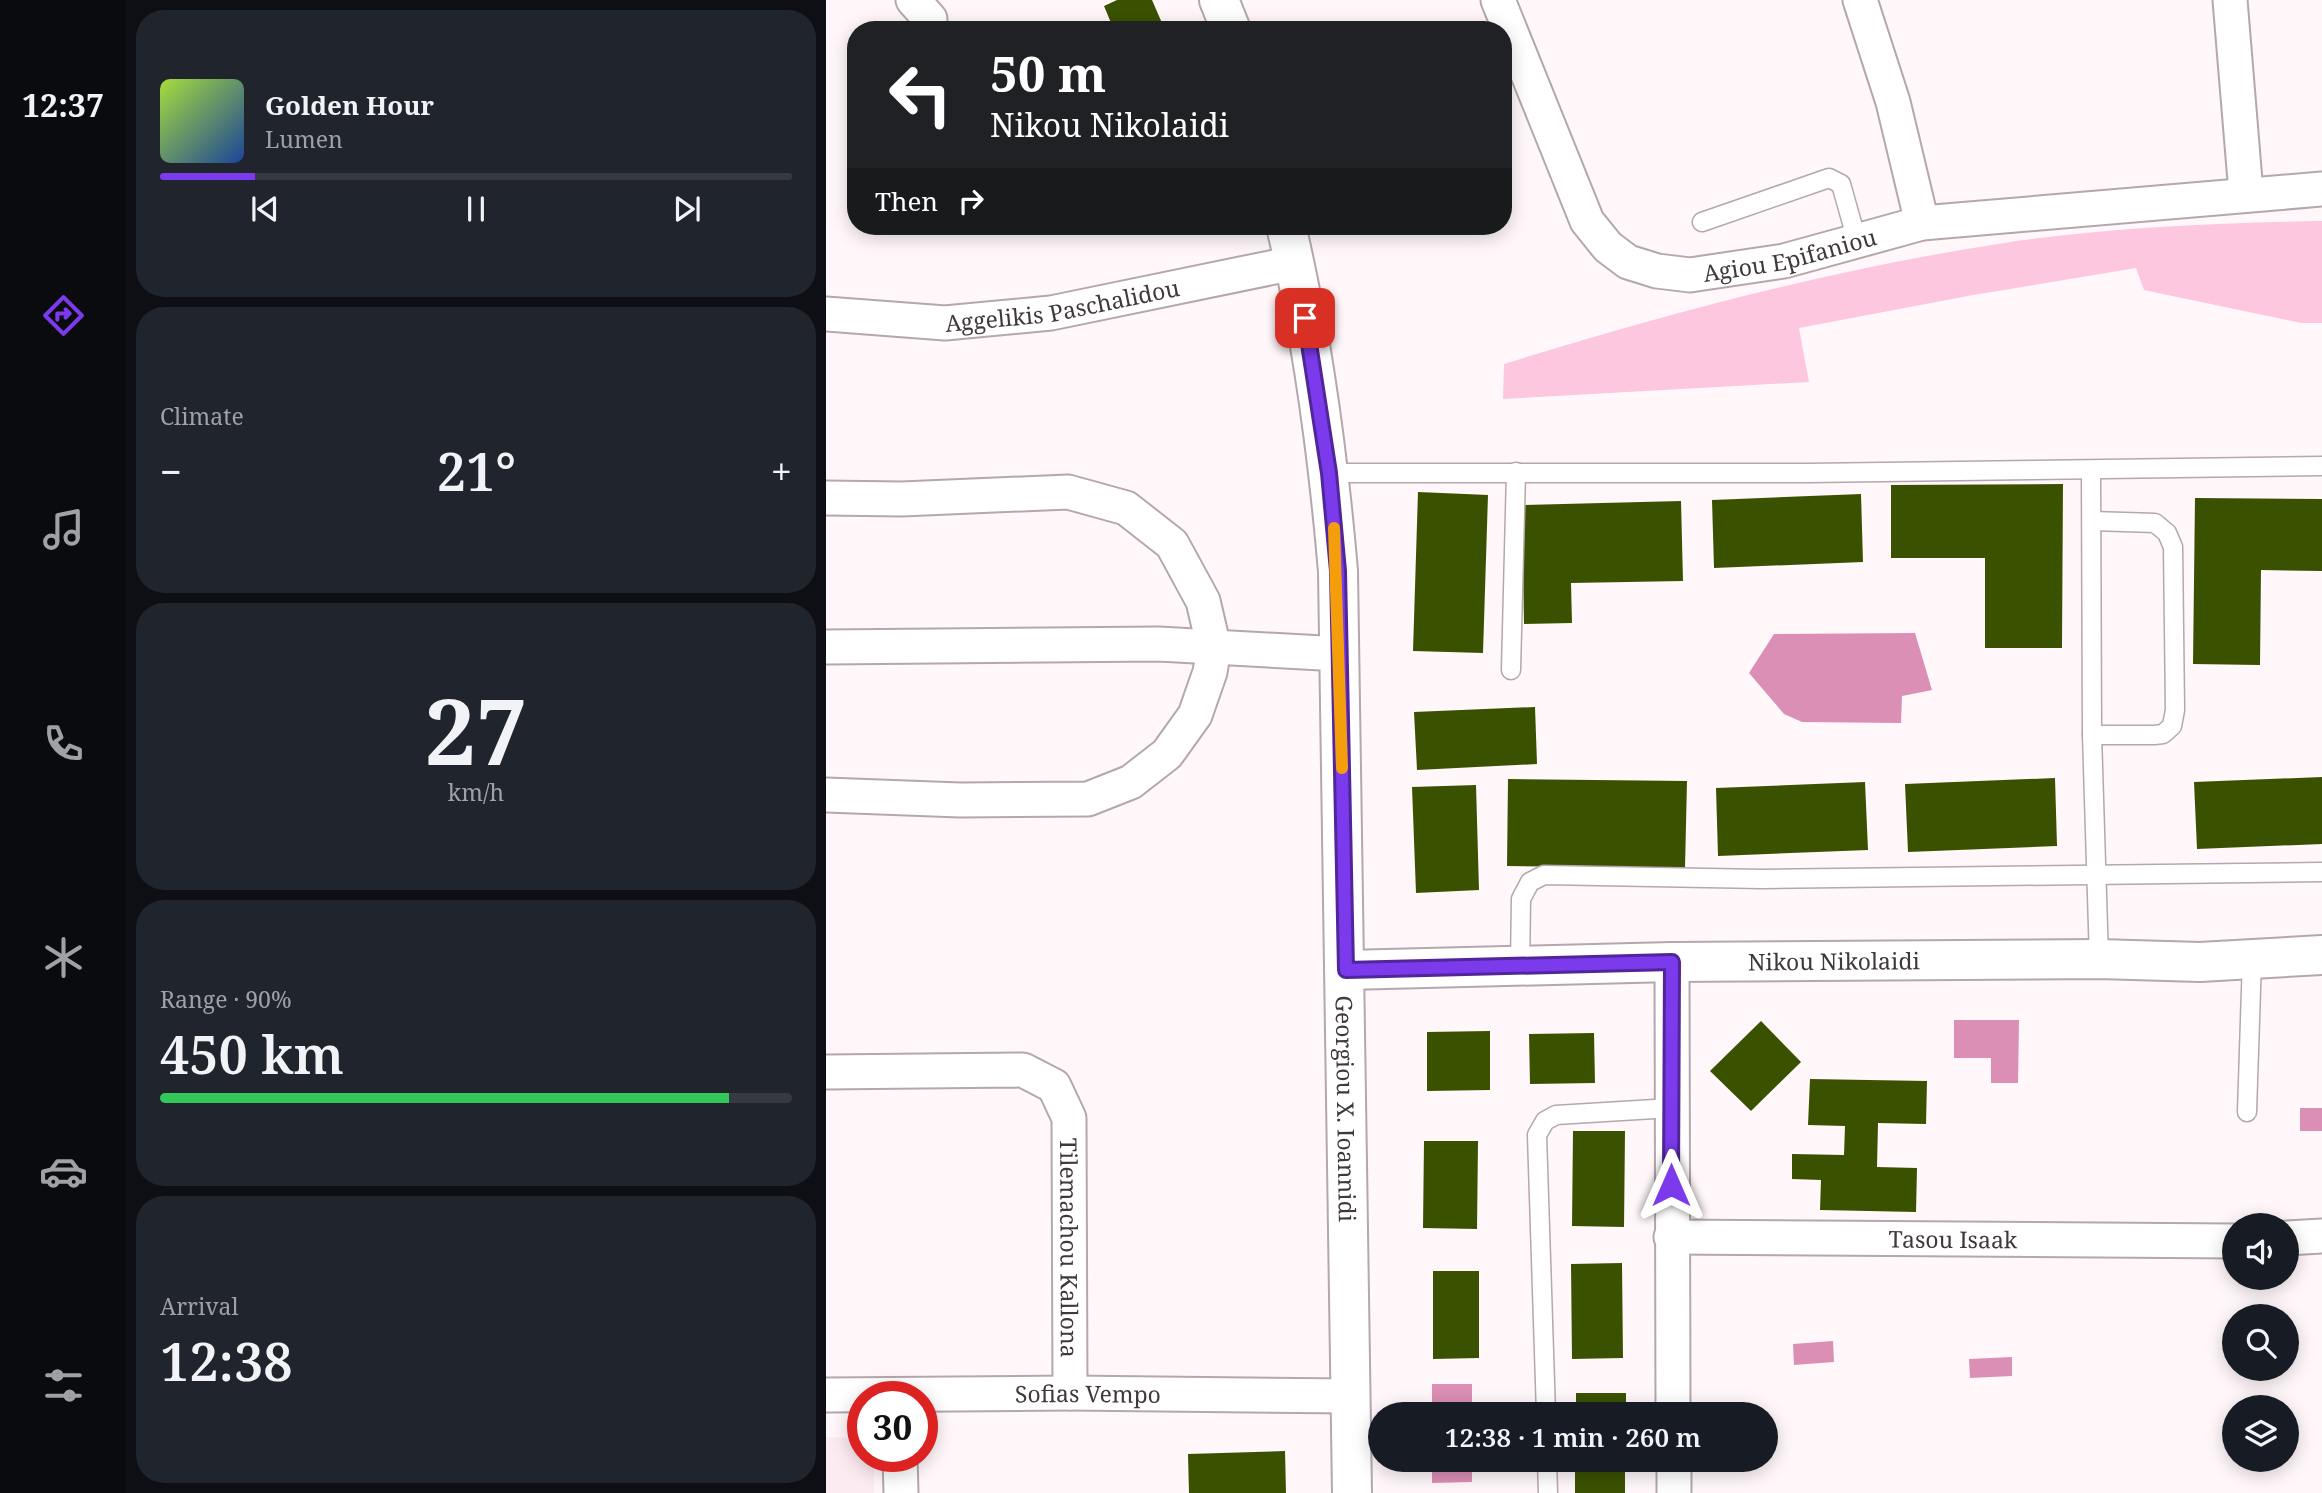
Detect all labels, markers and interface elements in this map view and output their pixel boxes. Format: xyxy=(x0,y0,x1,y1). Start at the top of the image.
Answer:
text: 50 m xyxy=(990,40,1106,106)
icon: left xyxy=(875,49,966,140)
text: 12:37 xyxy=(22,83,104,126)
text: Golden Hour xyxy=(265,87,434,123)
text: Nikou Nikolaidi xyxy=(990,103,1229,146)
text: Lumen xyxy=(265,123,343,155)
icon: right xyxy=(952,182,990,220)
text: Then xyxy=(875,183,938,219)
icon: previous xyxy=(246,190,284,228)
icon: pause xyxy=(457,190,495,228)
icon: next xyxy=(668,190,706,228)
street label: Agiou Epifaniou xyxy=(1701,220,1880,289)
street label: Aggelikis Paschalidou xyxy=(944,271,1183,339)
pin xyxy=(1275,288,1335,348)
icon: directions xyxy=(39,291,88,340)
icon: arrive xyxy=(1286,299,1324,337)
text: Climate xyxy=(160,400,244,432)
text: 21° xyxy=(437,435,516,506)
text: − xyxy=(160,445,182,497)
text: + xyxy=(771,445,792,497)
icon: music xyxy=(39,505,88,554)
text: 27 xyxy=(425,668,527,792)
icon: phone xyxy=(39,719,88,768)
text: km/h xyxy=(448,776,504,808)
icon: climate xyxy=(39,933,88,982)
street label: Nikou Nikolaidi xyxy=(1748,944,1921,977)
text: Range · 90% xyxy=(160,983,292,1015)
street label: Georgiou X. Ioannidi xyxy=(1328,995,1364,1223)
text: 450 km xyxy=(160,1018,344,1089)
street label: Tilemachou Kallona xyxy=(1053,1138,1086,1358)
icon: car xyxy=(39,1147,88,1196)
position arrow xyxy=(1634,1148,1708,1222)
map controls xyxy=(2222,1213,2299,1472)
button: sound xyxy=(2222,1213,2299,1290)
street label: Tasou Isaak xyxy=(1888,1223,2018,1255)
text: Arrival xyxy=(160,1290,239,1322)
button: search xyxy=(2222,1304,2299,1381)
text: 12:38 xyxy=(160,1325,293,1396)
icon: filters xyxy=(39,1361,88,1410)
street label: Sofias Vempo xyxy=(1015,1377,1161,1410)
speed limit sign: 30 xyxy=(847,1381,938,1472)
button: layers xyxy=(2222,1395,2299,1472)
text: 12:38 · 1 min · 260 m xyxy=(1445,1419,1701,1455)

